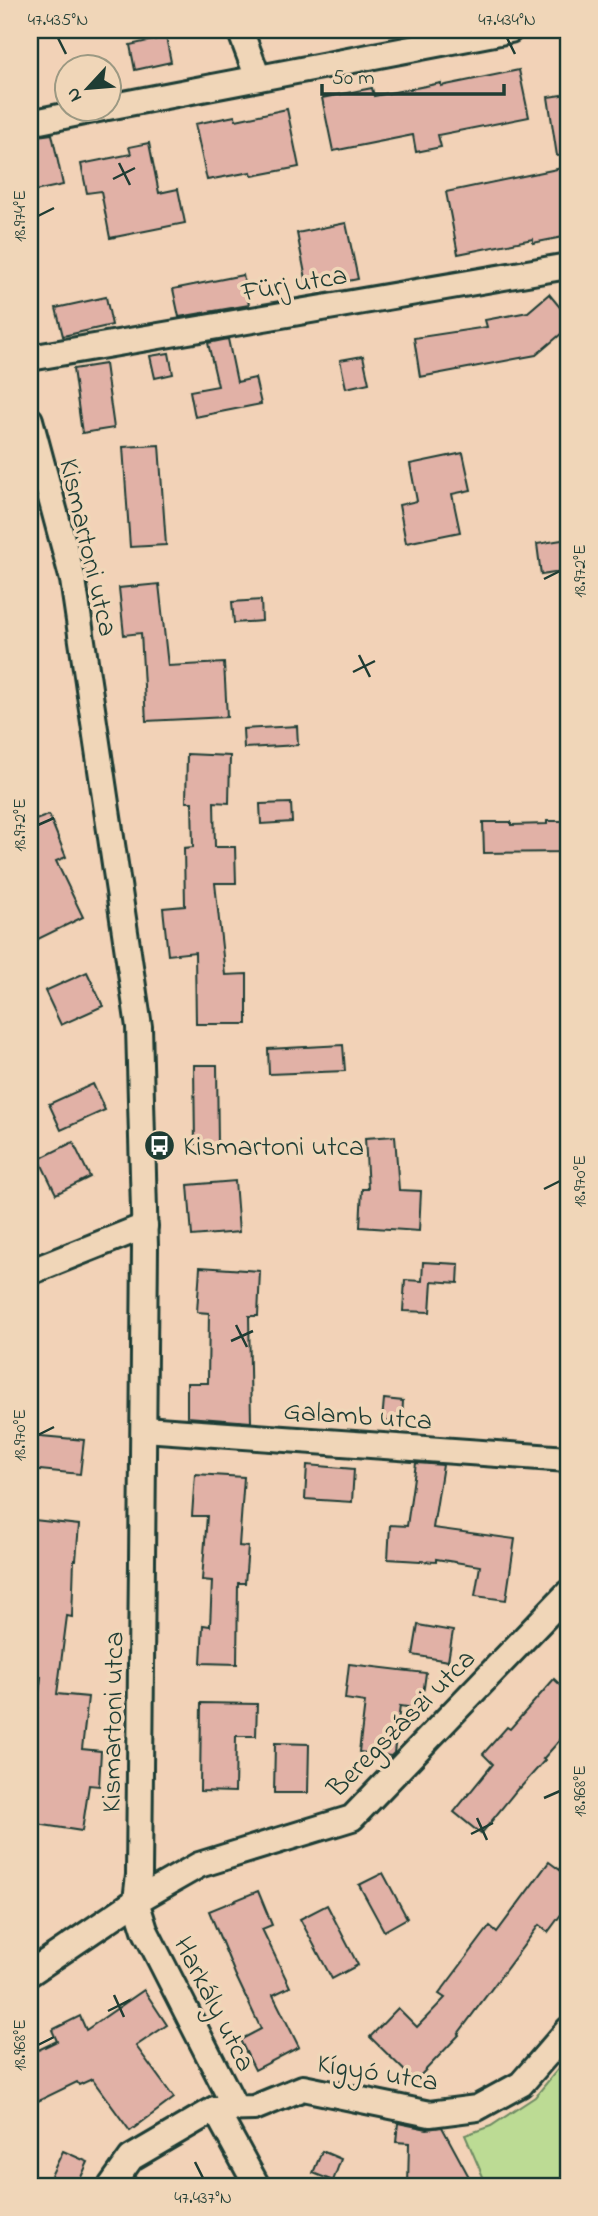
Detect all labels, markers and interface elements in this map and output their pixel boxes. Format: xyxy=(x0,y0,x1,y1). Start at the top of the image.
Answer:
text: 47.435°N xyxy=(28,8,88,34)
text: 47.434°N xyxy=(478,8,536,34)
north arrow xyxy=(52,52,122,122)
scale bar xyxy=(322,52,504,96)
text: 50 m xyxy=(332,64,375,94)
text: N xyxy=(60,83,90,106)
text: 18.974°E xyxy=(8,190,34,242)
street label: Fürj utca xyxy=(238,256,351,315)
street label: Kismartoni utca xyxy=(46,455,127,641)
text: 18.972°E xyxy=(568,544,594,598)
text: 18.972°E xyxy=(8,798,34,852)
bus stop icon: Kismartoni utca xyxy=(143,1128,177,1162)
place label: Kismartoni utca xyxy=(183,1128,364,1169)
text: 18.970°E xyxy=(568,1155,594,1207)
street label: Galamb utca xyxy=(282,1392,433,1443)
text: 18.970°E xyxy=(8,1409,34,1461)
street label: Kismartoni utca xyxy=(92,1631,137,1813)
street label: Beregszászi utca xyxy=(318,1641,486,1809)
text: 18.968°E xyxy=(568,1765,594,1817)
street label: Harkály utca xyxy=(161,1930,264,2079)
text: 18.968°E xyxy=(8,2019,34,2071)
street label: Kígyó utca xyxy=(314,2045,441,2104)
text: 47.437°N xyxy=(174,2186,232,2212)

